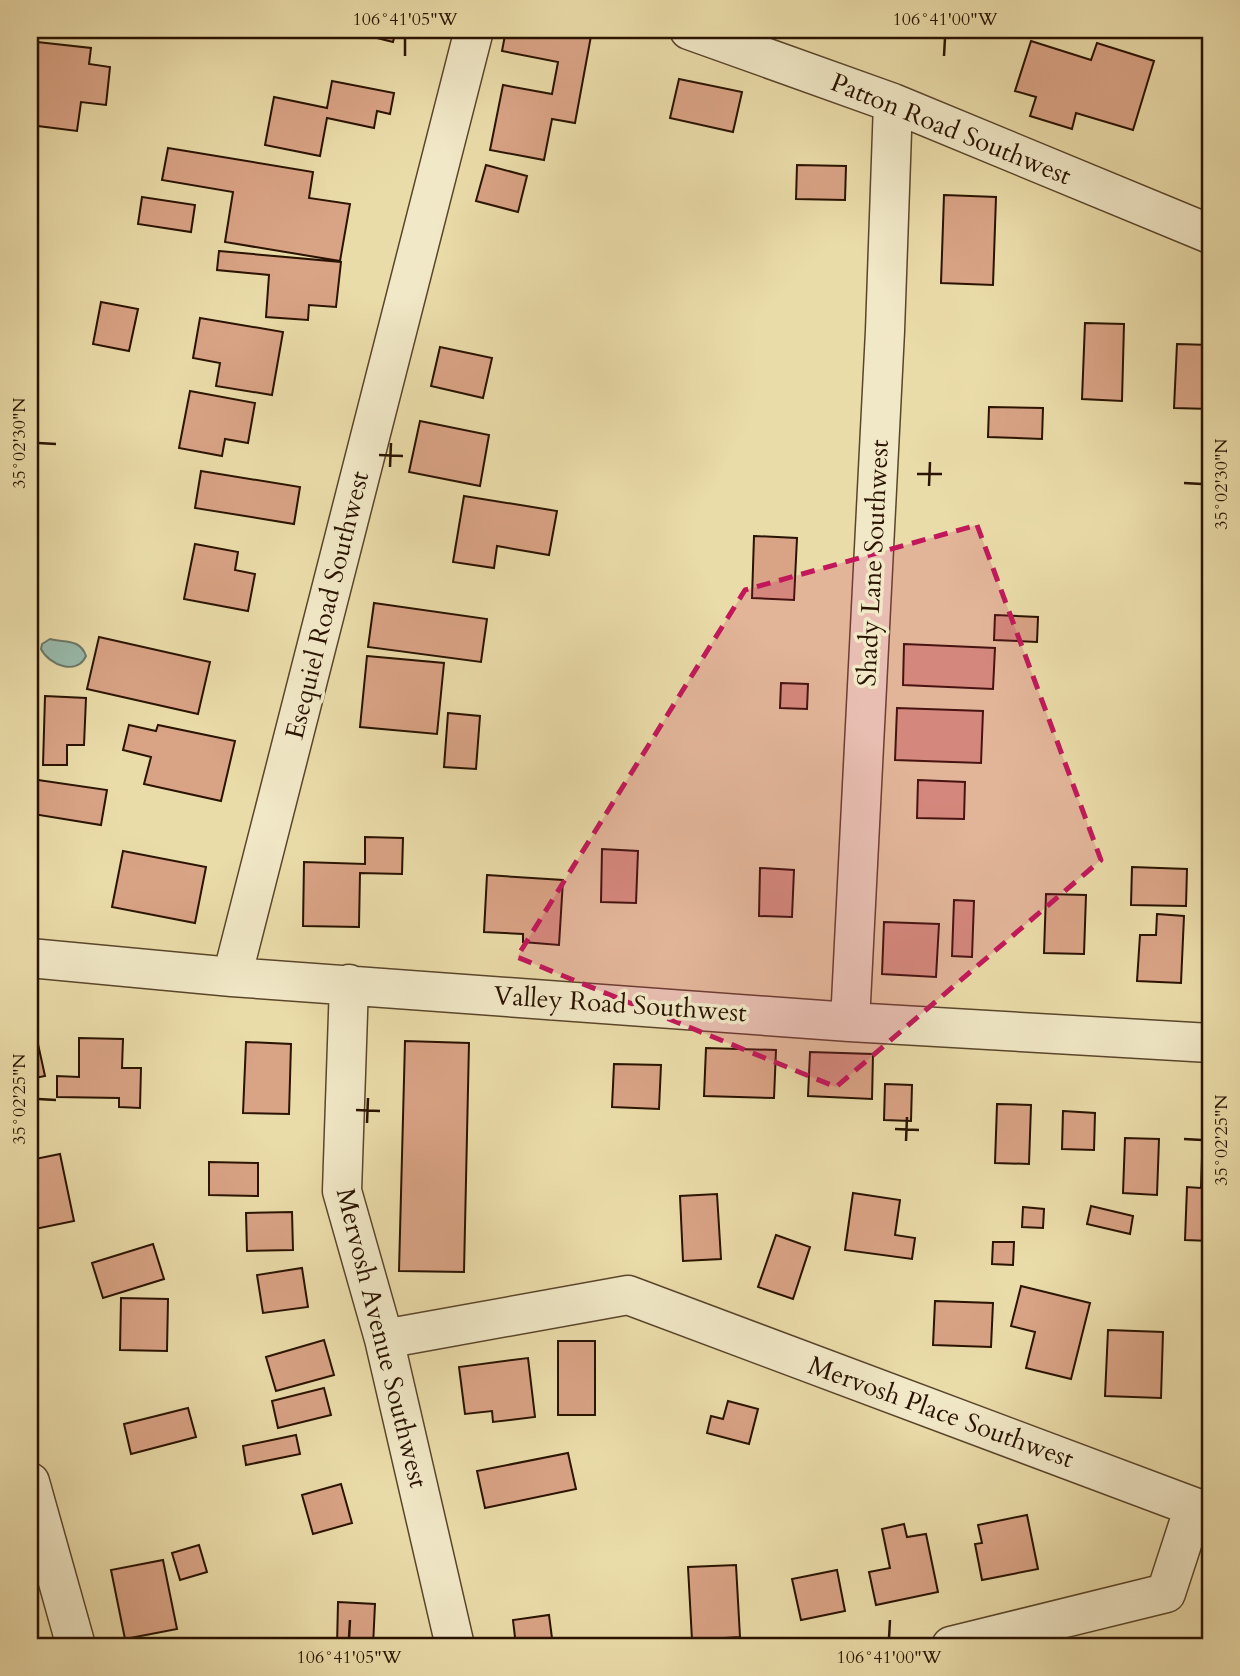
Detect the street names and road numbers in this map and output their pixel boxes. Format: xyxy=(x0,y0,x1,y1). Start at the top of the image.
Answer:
street label: Patton Road Southwest xyxy=(826,65,1076,193)
street label: Shady Lane Southwest xyxy=(849,439,897,687)
street label: Esequiel Road Southwest xyxy=(277,467,377,743)
street label: Valley Road Southwest xyxy=(492,978,748,1030)
street label: Mervosh Avenue Southwest xyxy=(328,1185,436,1491)
street label: Mervosh Place Southwest xyxy=(803,1348,1079,1476)

